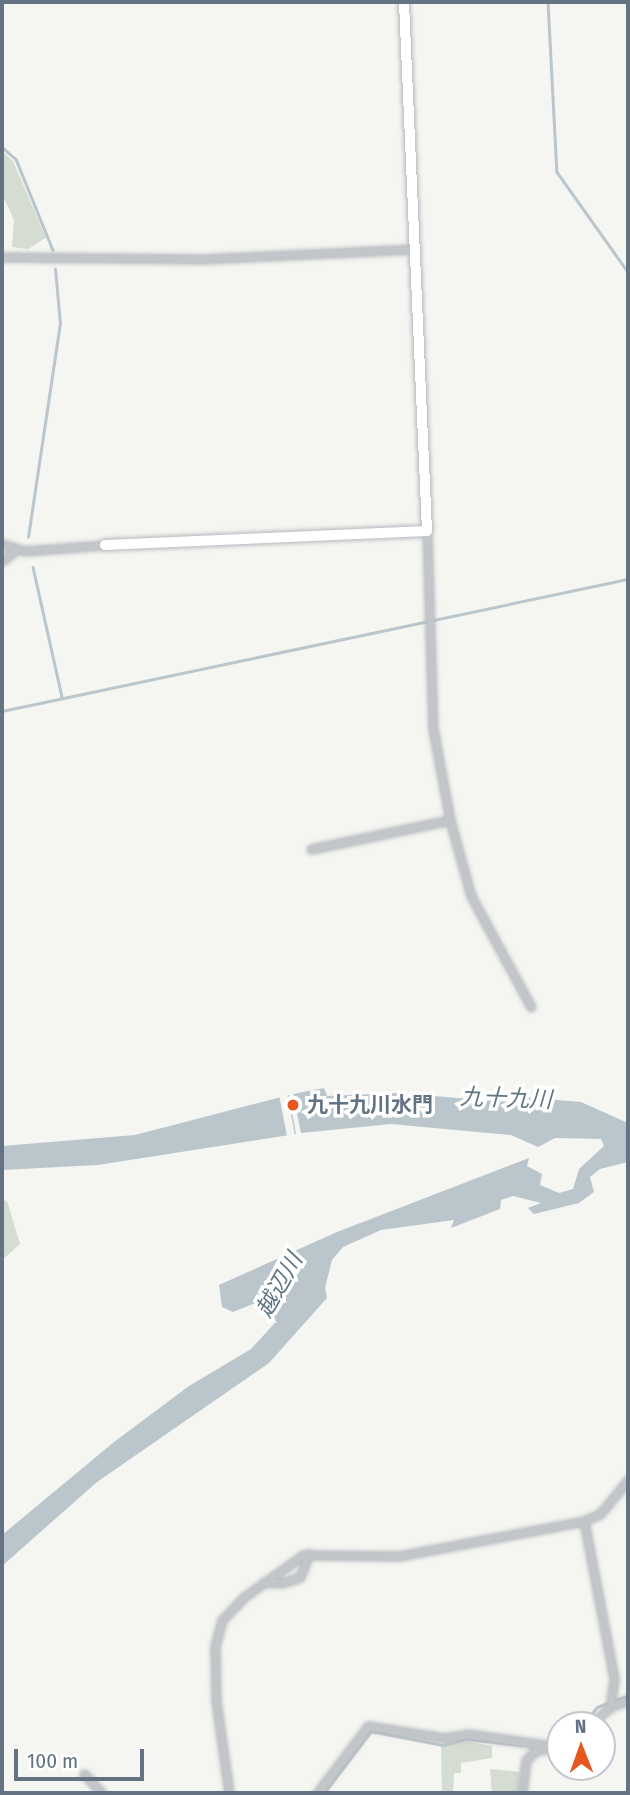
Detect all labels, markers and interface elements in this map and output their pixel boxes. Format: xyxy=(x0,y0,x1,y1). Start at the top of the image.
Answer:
water label: 九十九川 xyxy=(460,1083,552,1113)
place label: 九十九川水門 xyxy=(307,1092,433,1118)
marker: 九十九川水門 xyxy=(285,1097,301,1113)
water label: 越辺川 xyxy=(250,1248,308,1322)
north arrow xyxy=(546,1711,616,1781)
text: N xyxy=(575,1715,587,1738)
scale bar xyxy=(18,1736,147,1780)
text: 100 m xyxy=(27,1748,78,1774)

